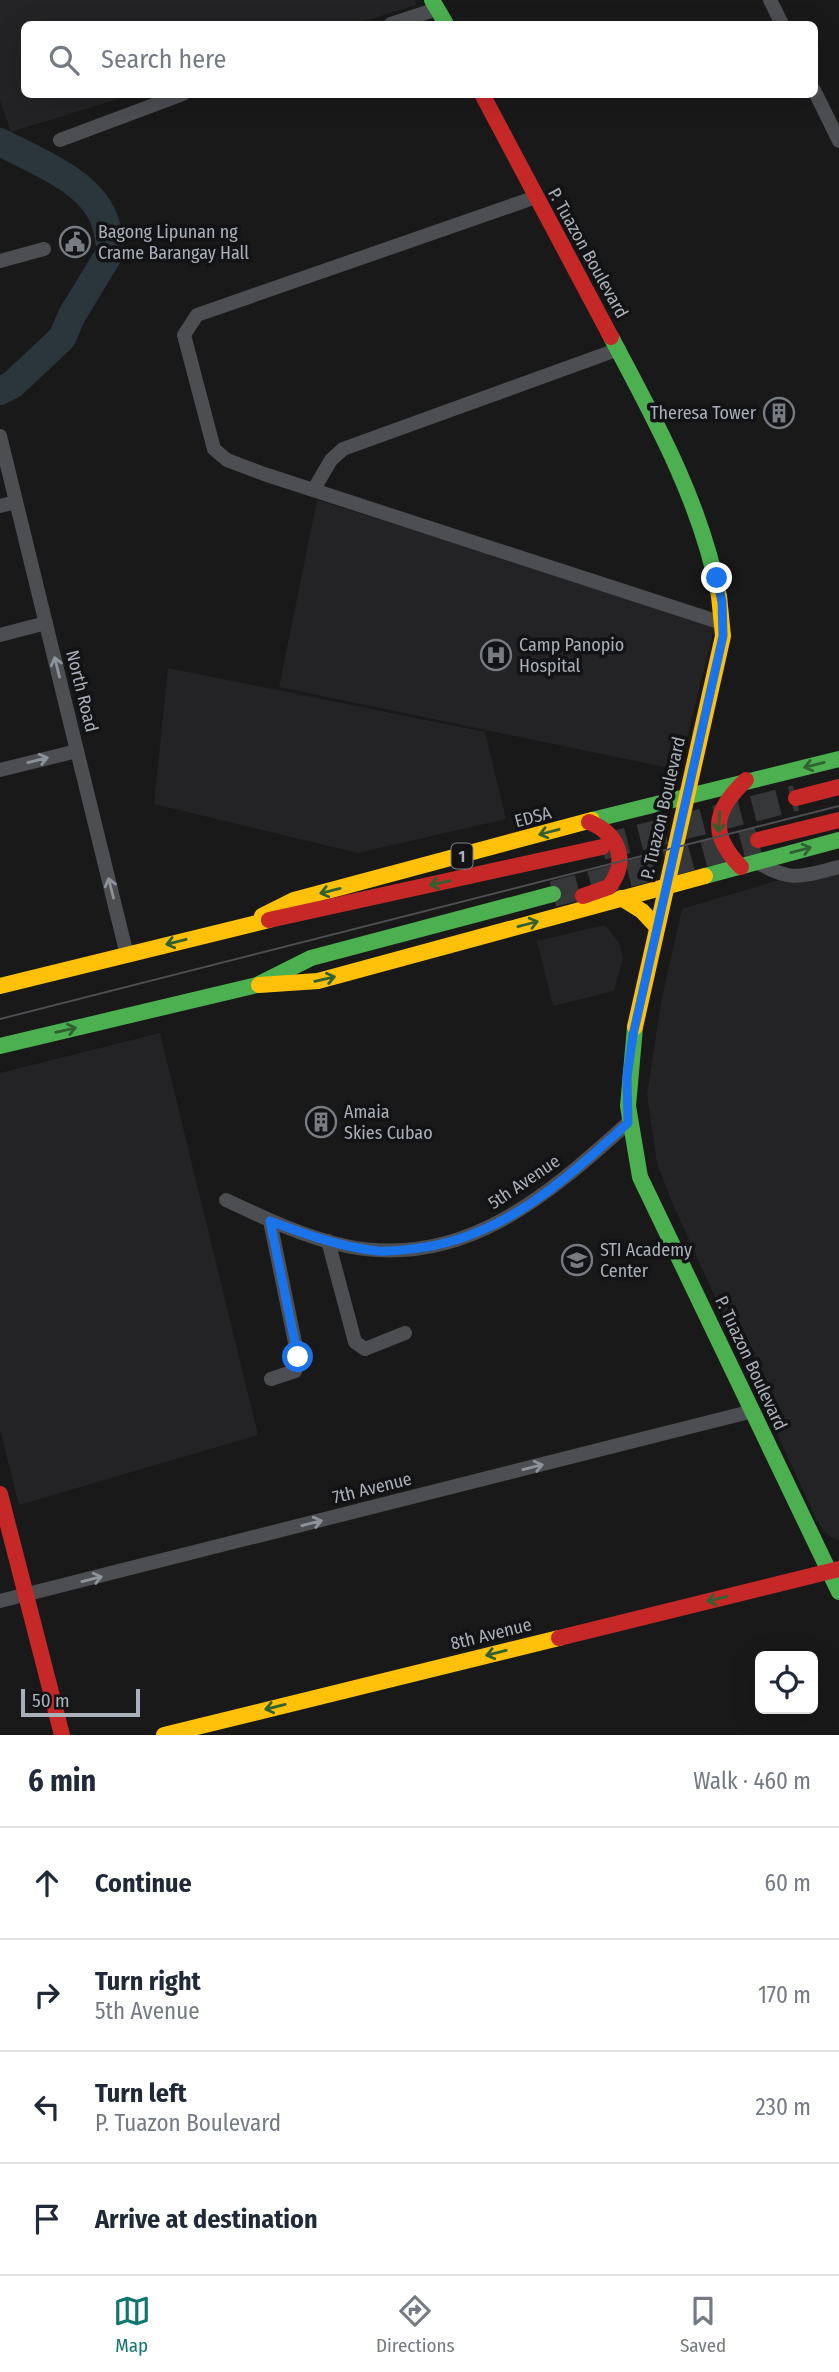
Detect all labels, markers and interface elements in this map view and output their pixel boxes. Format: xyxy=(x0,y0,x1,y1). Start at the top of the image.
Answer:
search box xyxy=(21,21,818,98)
icon: search xyxy=(45,41,83,79)
text: Search here xyxy=(101,44,226,75)
street label: P. Tuazon Boulevard xyxy=(543,184,633,322)
place label: Bagong Lipunan ng Crame Barangay Hall xyxy=(98,221,249,264)
public building icon: Bagong Lipunan ng Crame Barangay Hall xyxy=(58,225,92,259)
building icon: Theresa Tower xyxy=(762,396,796,430)
place label: Theresa Tower xyxy=(650,402,757,424)
route end xyxy=(701,562,732,593)
place label: Camp Panopio Hospital xyxy=(519,634,624,677)
hospital icon: Camp Panopio Hospital xyxy=(479,638,513,672)
street label: North Road xyxy=(61,648,103,734)
one-way arrow xyxy=(50,657,63,679)
street label: P. Tuazon Boulevard xyxy=(636,735,690,881)
one-way arrow xyxy=(27,753,49,766)
one-way arrow xyxy=(803,759,826,772)
street label: EDSA xyxy=(512,801,554,832)
one-way arrow xyxy=(713,810,726,833)
one-way arrow xyxy=(539,827,561,840)
one-way arrow xyxy=(790,843,812,856)
road number: 1 xyxy=(452,844,472,869)
one-way arrow xyxy=(429,877,452,891)
one-way arrow xyxy=(104,878,117,900)
one-way arrow xyxy=(319,885,341,898)
one-way arrow xyxy=(517,916,539,929)
one-way arrow xyxy=(165,936,188,949)
one-way arrow xyxy=(313,971,336,985)
one-way arrow xyxy=(54,1023,77,1037)
place label: Amaia Skies Cubao xyxy=(344,1101,433,1144)
building icon: Amaia Skies Cubao xyxy=(304,1105,338,1139)
street label: 5th Avenue xyxy=(484,1150,564,1214)
place label: STI Academy Center xyxy=(600,1239,692,1282)
school or university icon: STI Academy Center xyxy=(560,1243,594,1277)
street label: P. Tuazon Boulevard xyxy=(710,1292,792,1434)
route start xyxy=(282,1341,313,1372)
one-way arrow xyxy=(521,1460,544,1473)
street label: 7th Avenue xyxy=(330,1468,414,1508)
one-way arrow xyxy=(300,1516,323,1529)
one-way arrow xyxy=(80,1572,103,1585)
one-way arrow xyxy=(706,1593,729,1606)
street label: 8th Avenue xyxy=(448,1613,534,1655)
one-way arrow xyxy=(485,1647,508,1660)
map controls xyxy=(755,1651,818,1714)
button: locate xyxy=(755,1651,818,1714)
scale bar xyxy=(21,1686,140,1718)
text: 50 m xyxy=(32,1689,70,1712)
one-way arrow xyxy=(264,1701,287,1714)
text: 6 min xyxy=(28,1763,96,1799)
text: Walk · 460 m xyxy=(693,1767,811,1795)
icon: ahead xyxy=(28,1864,66,1902)
text: Continue xyxy=(95,1868,192,1899)
text: 60 m xyxy=(765,1869,811,1897)
text: Turn right xyxy=(95,1966,201,1997)
icon: right xyxy=(28,1976,66,2014)
text: 170 m xyxy=(758,1981,811,2009)
text: 5th Avenue xyxy=(95,1997,200,2025)
text: Turn left xyxy=(95,2078,187,2109)
icon: left xyxy=(28,2088,66,2126)
text: 230 m xyxy=(755,2093,811,2121)
text: P. Tuazon Boulevard xyxy=(95,2109,281,2137)
icon: arrive xyxy=(28,2200,66,2238)
text: Arrive at destination xyxy=(95,2204,318,2235)
tab: Map xyxy=(113,2292,151,2357)
tab: Directions xyxy=(376,2292,455,2357)
tab: Saved xyxy=(680,2292,726,2357)

